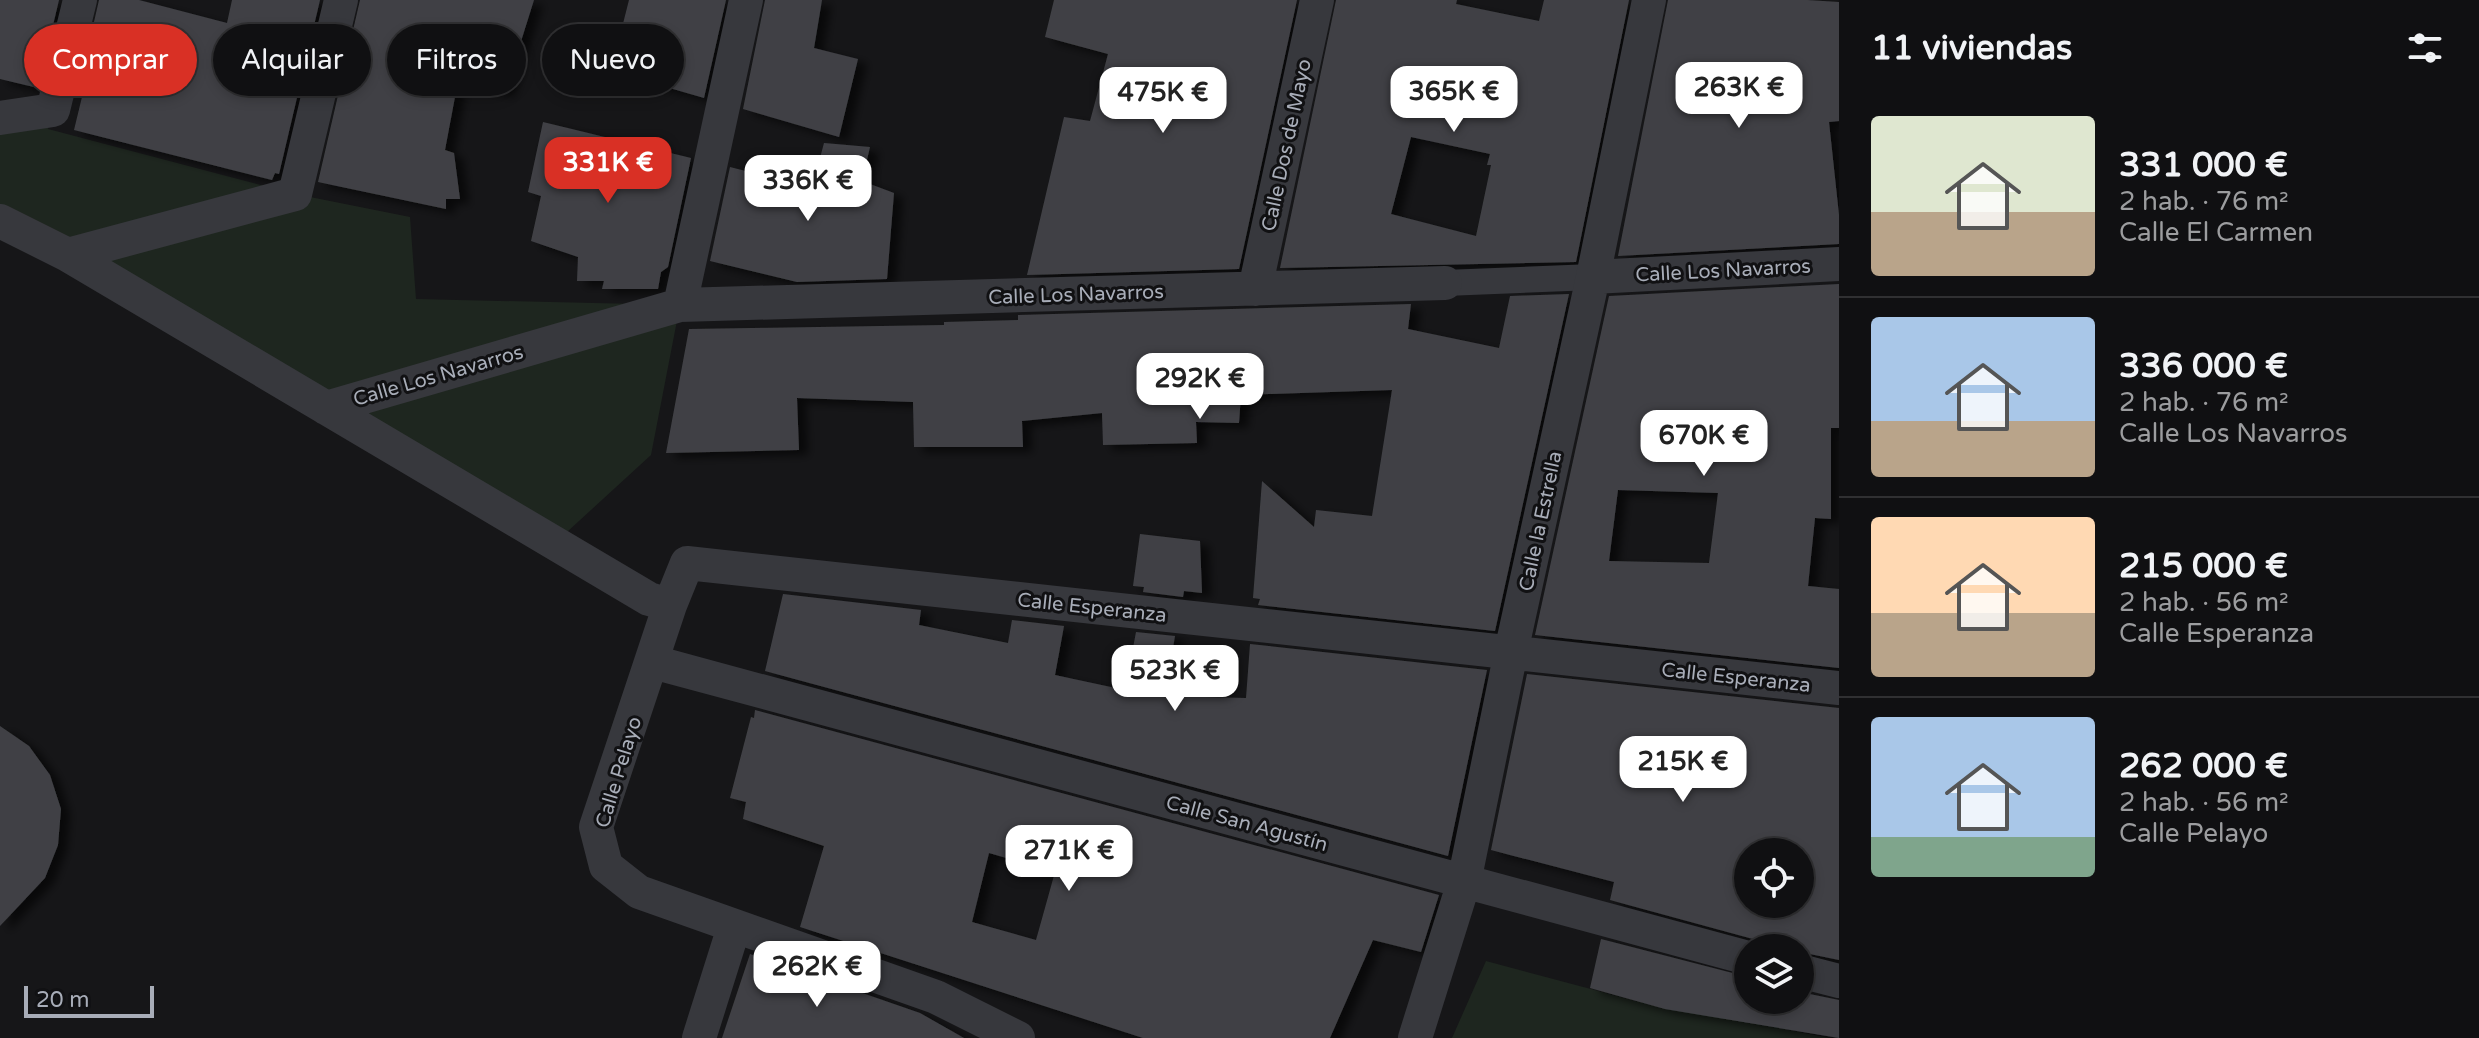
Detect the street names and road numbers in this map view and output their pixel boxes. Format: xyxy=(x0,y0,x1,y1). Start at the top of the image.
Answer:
street label: Calle Dos de Mayo xyxy=(1257,57,1317,234)
street label: Calle Los Navarros xyxy=(1635,254,1811,288)
street label: Calle Los Navarros xyxy=(988,280,1164,310)
street label: Calle Los Navarros xyxy=(351,340,526,412)
street label: Calle la Estrella xyxy=(1514,449,1568,594)
street label: Calle Esperanza xyxy=(1016,588,1168,628)
street label: Calle Esperanza xyxy=(1660,658,1812,698)
street label: Calle Pelayo xyxy=(591,714,647,831)
street label: Calle San Agustín xyxy=(1163,791,1330,857)

